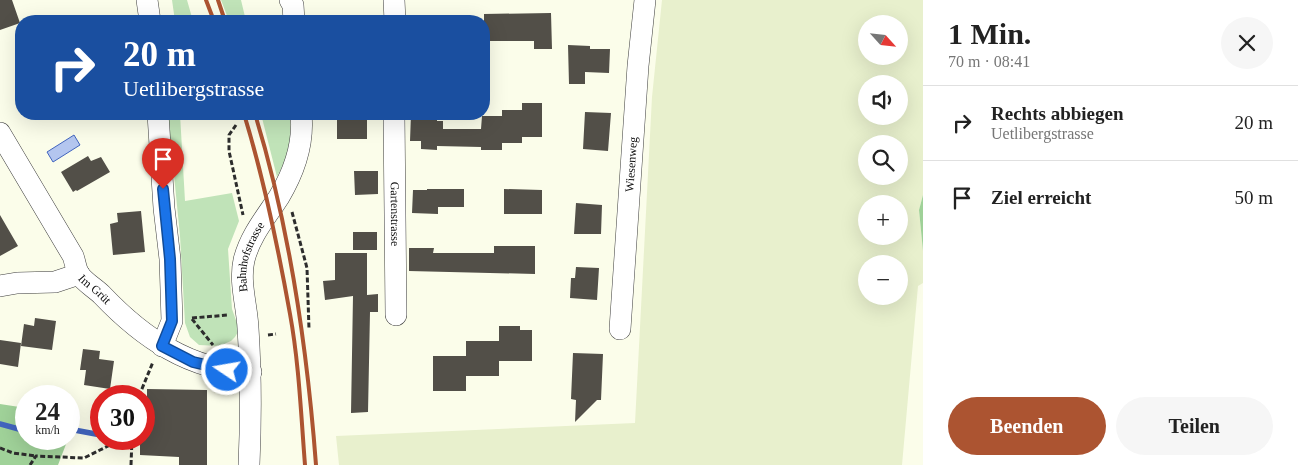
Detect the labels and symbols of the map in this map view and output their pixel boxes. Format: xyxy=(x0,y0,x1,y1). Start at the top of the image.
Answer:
north arrow xyxy=(858,15,908,65)
street label: Wiesenweg xyxy=(622,136,640,193)
pin xyxy=(142,138,184,189)
street label: Gartenstrasse xyxy=(388,182,402,246)
street label: Bahnhofstrasse xyxy=(235,219,267,293)
street label: Im Grüt xyxy=(75,272,114,307)
position arrow xyxy=(200,343,252,395)
speed limit sign: 30 xyxy=(90,385,155,450)

